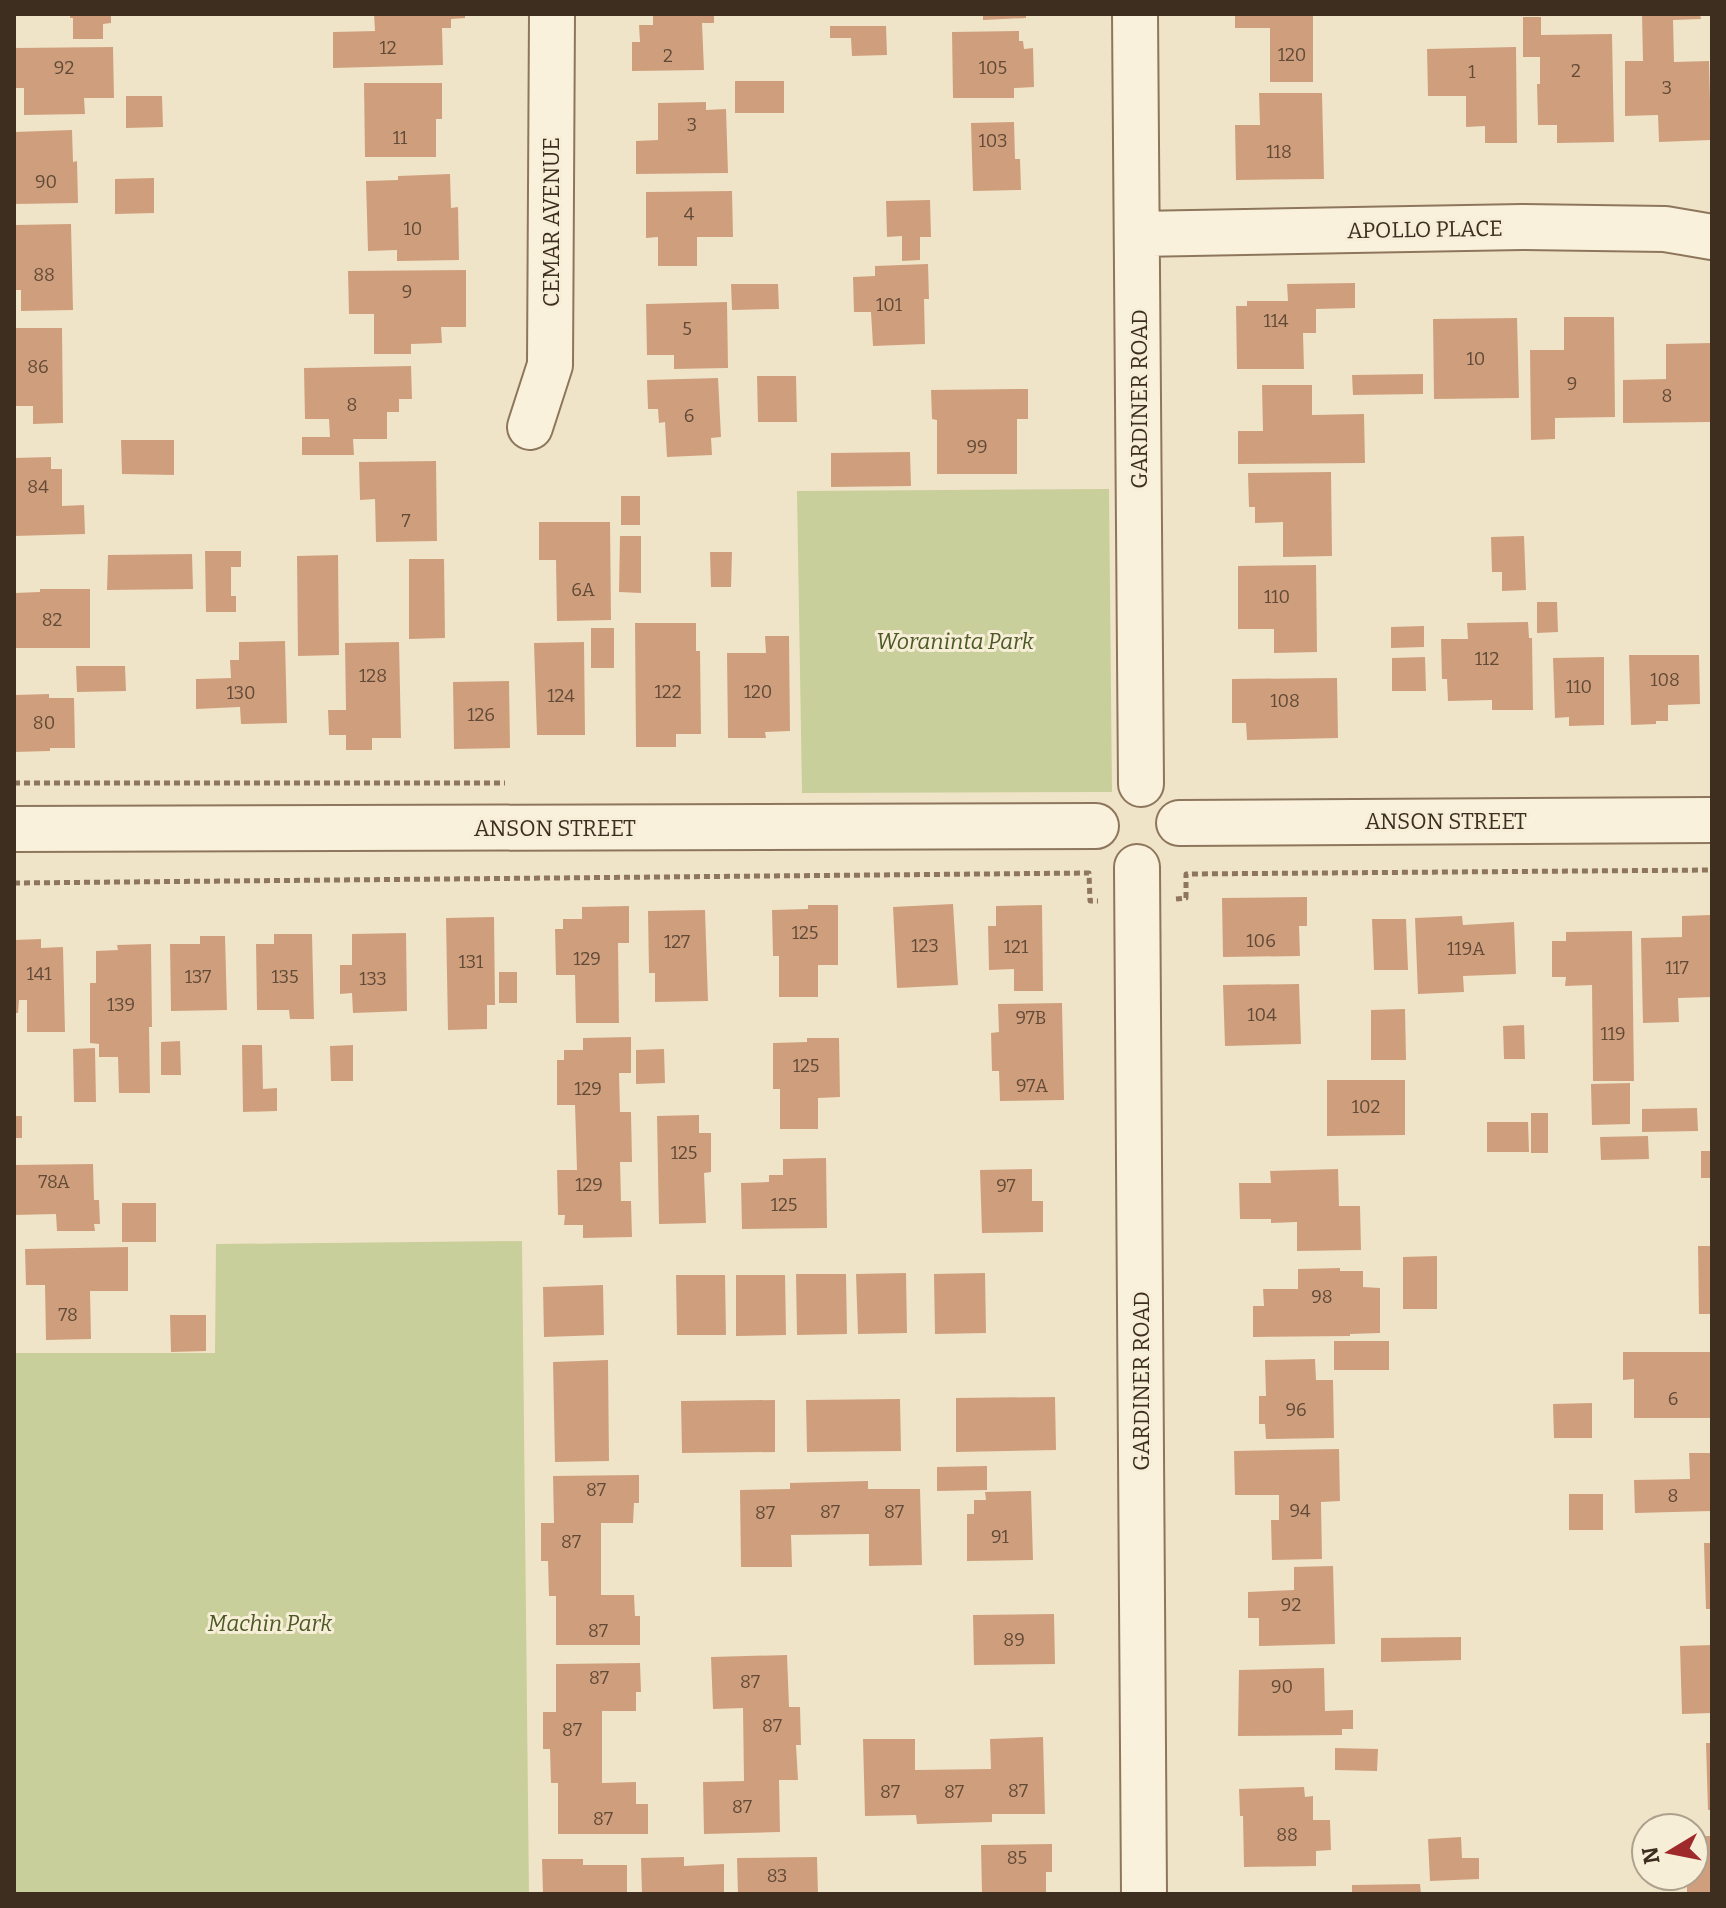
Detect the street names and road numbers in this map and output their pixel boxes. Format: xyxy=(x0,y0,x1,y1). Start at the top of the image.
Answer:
street label: CEMAR AVENUE xyxy=(538,137,565,307)
street label: APOLLO PLACE xyxy=(1347,215,1503,244)
street label: GARDINER ROAD xyxy=(1126,309,1153,489)
street label: ANSON STREET xyxy=(1365,808,1527,835)
street label: ANSON STREET xyxy=(474,815,636,842)
street label: GARDINER ROAD xyxy=(1128,1291,1155,1471)

